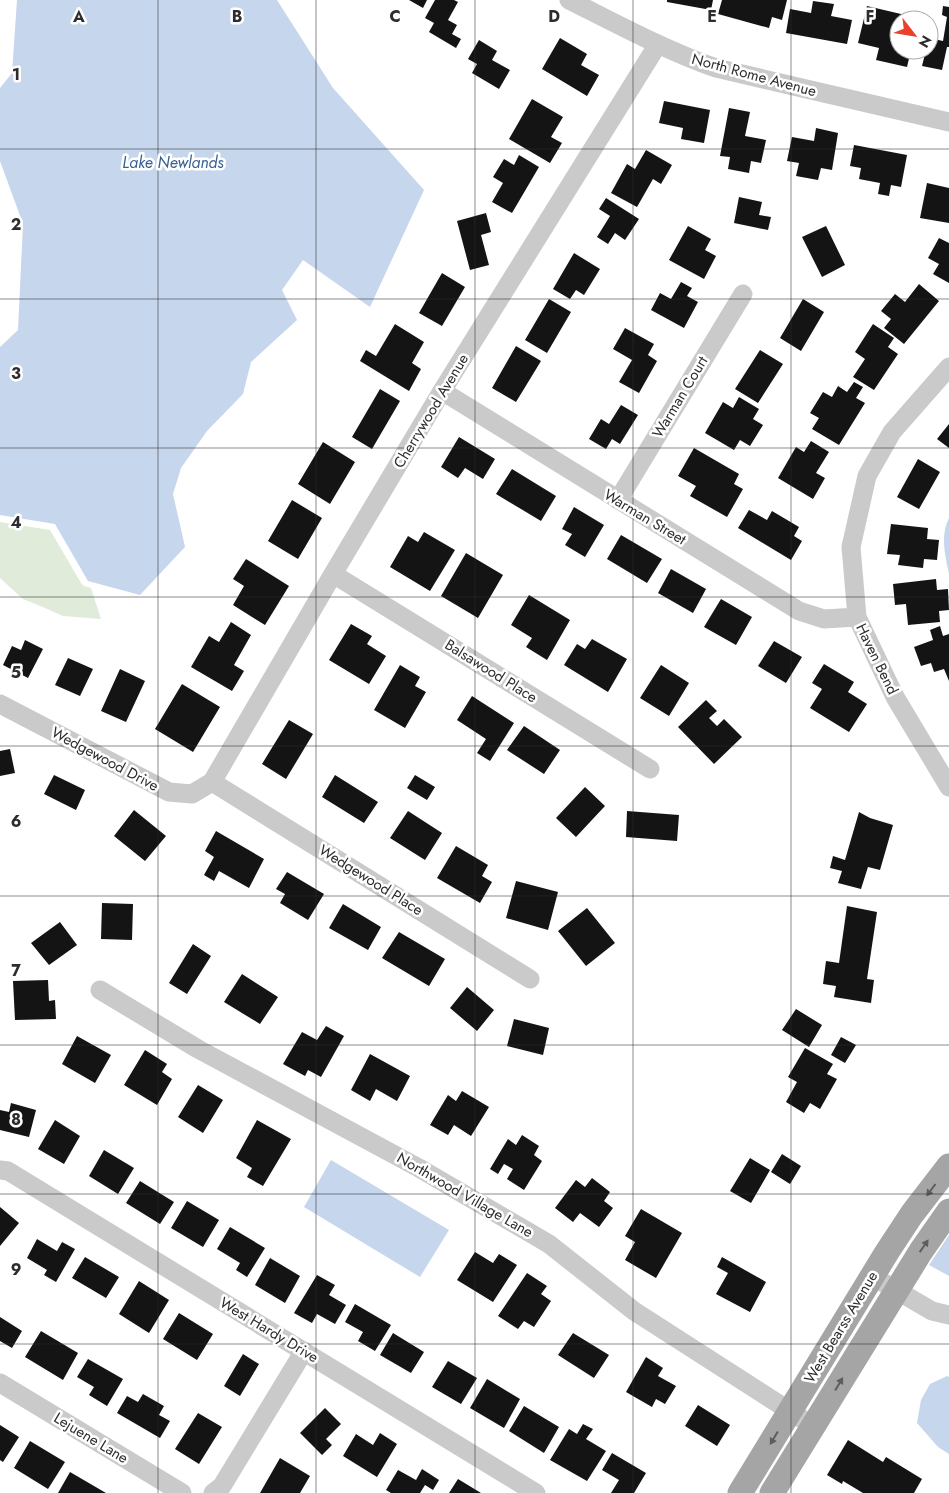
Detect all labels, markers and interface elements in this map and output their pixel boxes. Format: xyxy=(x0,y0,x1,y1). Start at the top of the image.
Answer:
text: A xyxy=(72,5,85,28)
text: B xyxy=(232,5,242,28)
text: C xyxy=(389,5,401,28)
text: D xyxy=(548,5,560,28)
text: E xyxy=(707,5,717,28)
text: F xyxy=(866,5,874,28)
north arrow xyxy=(889,10,939,60)
text: N xyxy=(914,32,937,52)
street label: North Rome Avenue xyxy=(689,48,819,102)
text: 1 xyxy=(12,63,20,86)
water label: Lake Newlands xyxy=(122,151,224,174)
text: 2 xyxy=(11,213,21,236)
street label: Cherrywood Avenue xyxy=(388,349,474,472)
street label: Warman Court xyxy=(647,352,713,442)
text: 3 xyxy=(11,362,21,385)
street label: Warman Street xyxy=(600,484,691,551)
text: 4 xyxy=(10,511,22,534)
street label: Haven Bend xyxy=(850,620,904,698)
street label: Balsawood Place xyxy=(440,634,542,708)
text: 5 xyxy=(11,661,21,684)
street label: Wedgewood Drive xyxy=(47,721,163,797)
text: 6 xyxy=(11,810,21,833)
street label: Wedgewood Place xyxy=(315,839,428,921)
text: 7 xyxy=(11,959,21,982)
text: 8 xyxy=(11,1108,21,1131)
street label: Northwood Village Lane xyxy=(393,1147,537,1243)
one-way arrow xyxy=(925,1183,936,1196)
one-way arrow xyxy=(919,1239,929,1253)
text: 9 xyxy=(11,1258,21,1281)
street label: West Bearss Avenue xyxy=(799,1267,883,1387)
street label: West Hardy Drive xyxy=(216,1292,323,1368)
one-way arrow xyxy=(834,1378,843,1391)
street label: Lejuene Lane xyxy=(50,1407,133,1469)
one-way arrow xyxy=(770,1431,779,1444)

